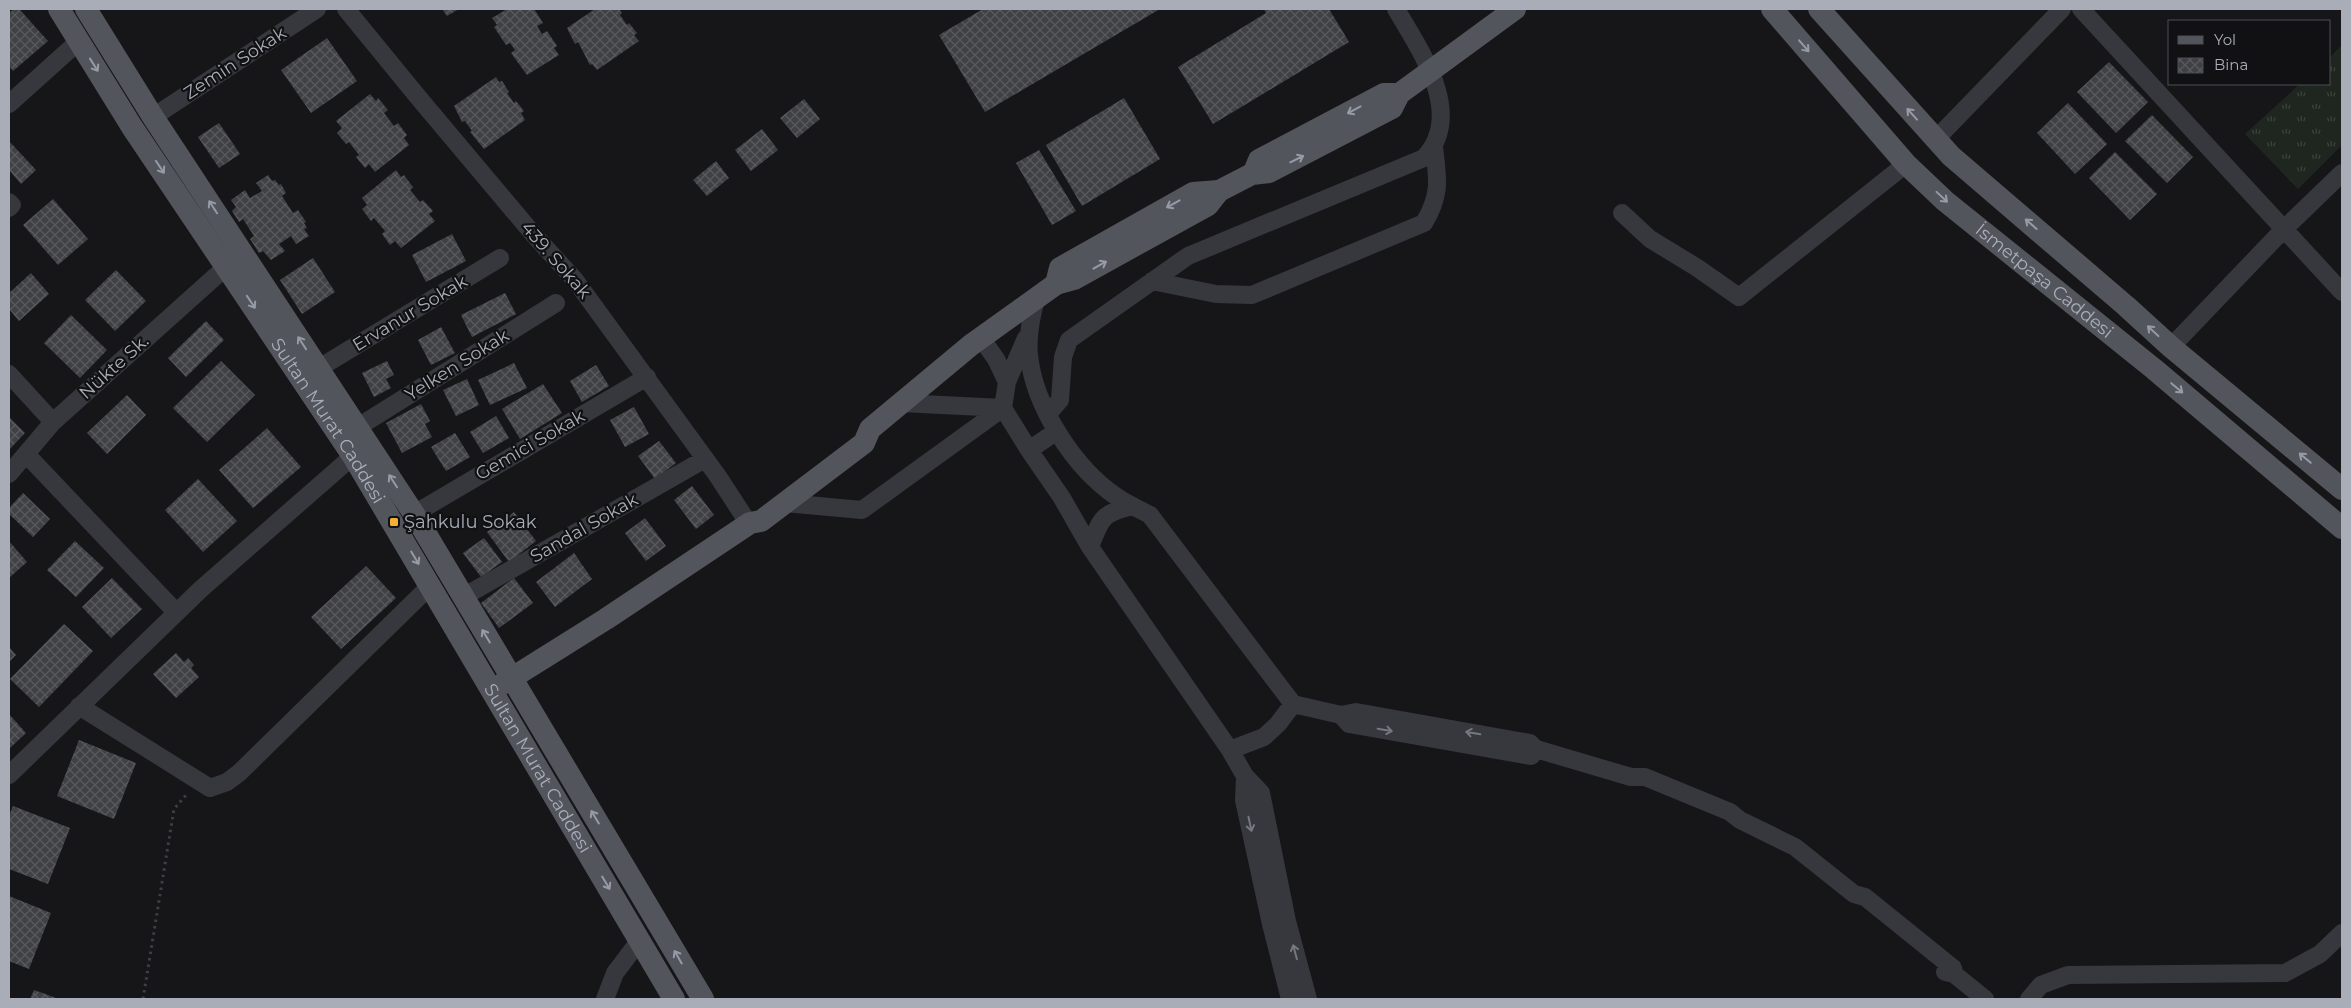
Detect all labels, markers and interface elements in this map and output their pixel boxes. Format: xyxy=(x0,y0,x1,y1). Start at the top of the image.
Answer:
legend xyxy=(2168,20,2331,85)
street label: Zemin Sokak xyxy=(180,22,290,104)
text: Yol xyxy=(2214,30,2236,49)
one-way arrow xyxy=(1799,39,1810,52)
text: Bina xyxy=(2214,55,2248,74)
one-way arrow xyxy=(89,58,99,72)
one-way arrow xyxy=(1347,105,1362,115)
one-way arrow xyxy=(1906,107,1918,120)
one-way arrow xyxy=(1289,154,1304,163)
one-way arrow xyxy=(155,160,165,174)
one-way arrow xyxy=(1935,191,1948,203)
one-way arrow xyxy=(208,200,218,214)
one-way arrow xyxy=(1167,200,1181,210)
street label: 439. Sokak xyxy=(516,217,596,303)
one-way arrow xyxy=(2024,218,2037,230)
street label: İsmetpaşa Caddesi xyxy=(1971,219,2118,343)
one-way arrow xyxy=(1092,259,1107,269)
street label: Ervanur Sokak xyxy=(349,270,472,356)
one-way arrow xyxy=(246,294,256,308)
street label: Yelken Sokak xyxy=(401,324,513,406)
one-way arrow xyxy=(2147,325,2160,337)
street label: Nükte Sk. xyxy=(75,330,153,404)
street label: Sultan Murat Caddesi xyxy=(266,334,390,508)
one-way arrow xyxy=(297,336,307,350)
one-way arrow xyxy=(2170,382,2183,394)
street label: Gemici Sokak xyxy=(471,405,589,485)
one-way arrow xyxy=(2298,452,2311,463)
one-way arrow xyxy=(388,475,398,489)
street label: Sandal Sokak xyxy=(526,488,642,568)
place label: Şahkulu Sokak xyxy=(404,511,537,533)
marker: Şahkulu Sokak xyxy=(388,516,400,528)
one-way arrow xyxy=(410,550,420,564)
one-way arrow xyxy=(481,629,491,643)
street label: Sultan Murat Caddesi xyxy=(479,680,596,857)
one-way arrow xyxy=(1377,726,1393,736)
one-way arrow xyxy=(1466,728,1482,737)
one-way arrow xyxy=(590,811,600,825)
one-way arrow xyxy=(1246,816,1255,832)
one-way arrow xyxy=(602,876,612,890)
one-way arrow xyxy=(1290,945,1300,961)
one-way arrow xyxy=(673,950,683,965)

